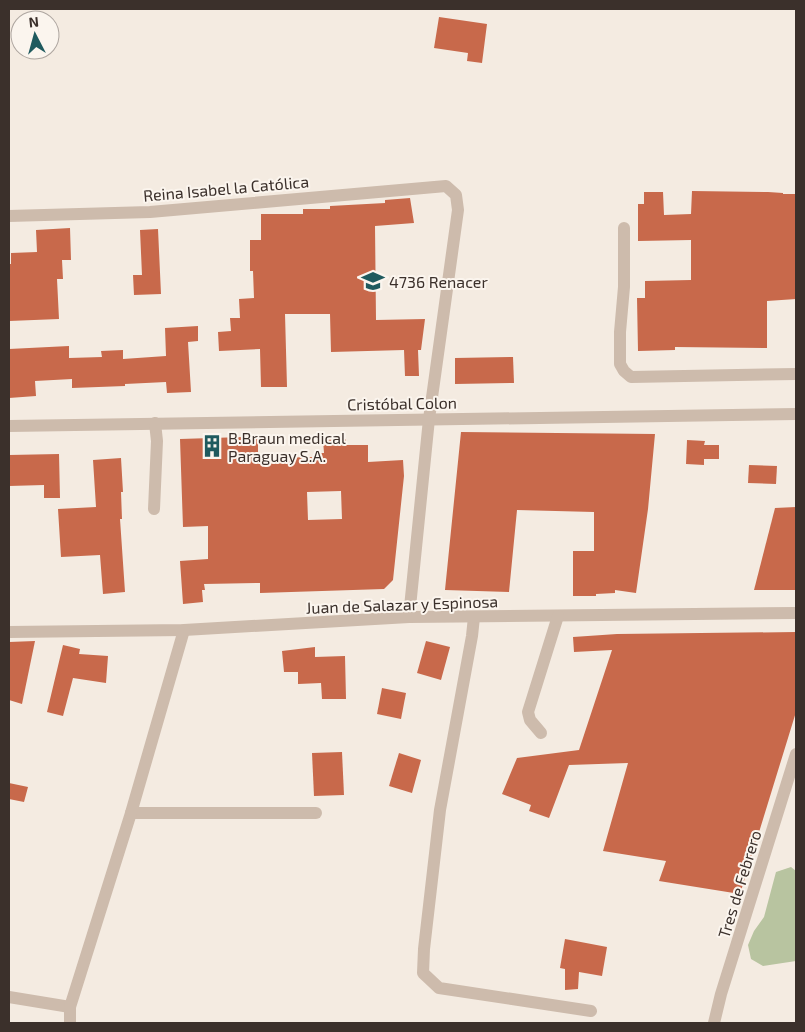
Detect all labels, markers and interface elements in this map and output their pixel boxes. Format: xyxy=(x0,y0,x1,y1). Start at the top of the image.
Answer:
north arrow xyxy=(10,10,60,60)
text: N xyxy=(28,13,40,31)
street label: Reina Isabel la Católica xyxy=(142,171,310,205)
school or university icon: 4736 Renacer xyxy=(360,268,386,294)
place label: 4736 Renacer xyxy=(389,272,488,291)
street label: Cristóbal Colon xyxy=(347,393,457,413)
place label: B.Braun medical Paraguay S.A. xyxy=(228,428,346,465)
building icon: B.Braun medical Paraguay S.A. xyxy=(199,433,225,459)
street label: Juan de Salazar y Espinosa xyxy=(306,591,498,617)
street label: Tres de Febrero xyxy=(714,828,764,940)

